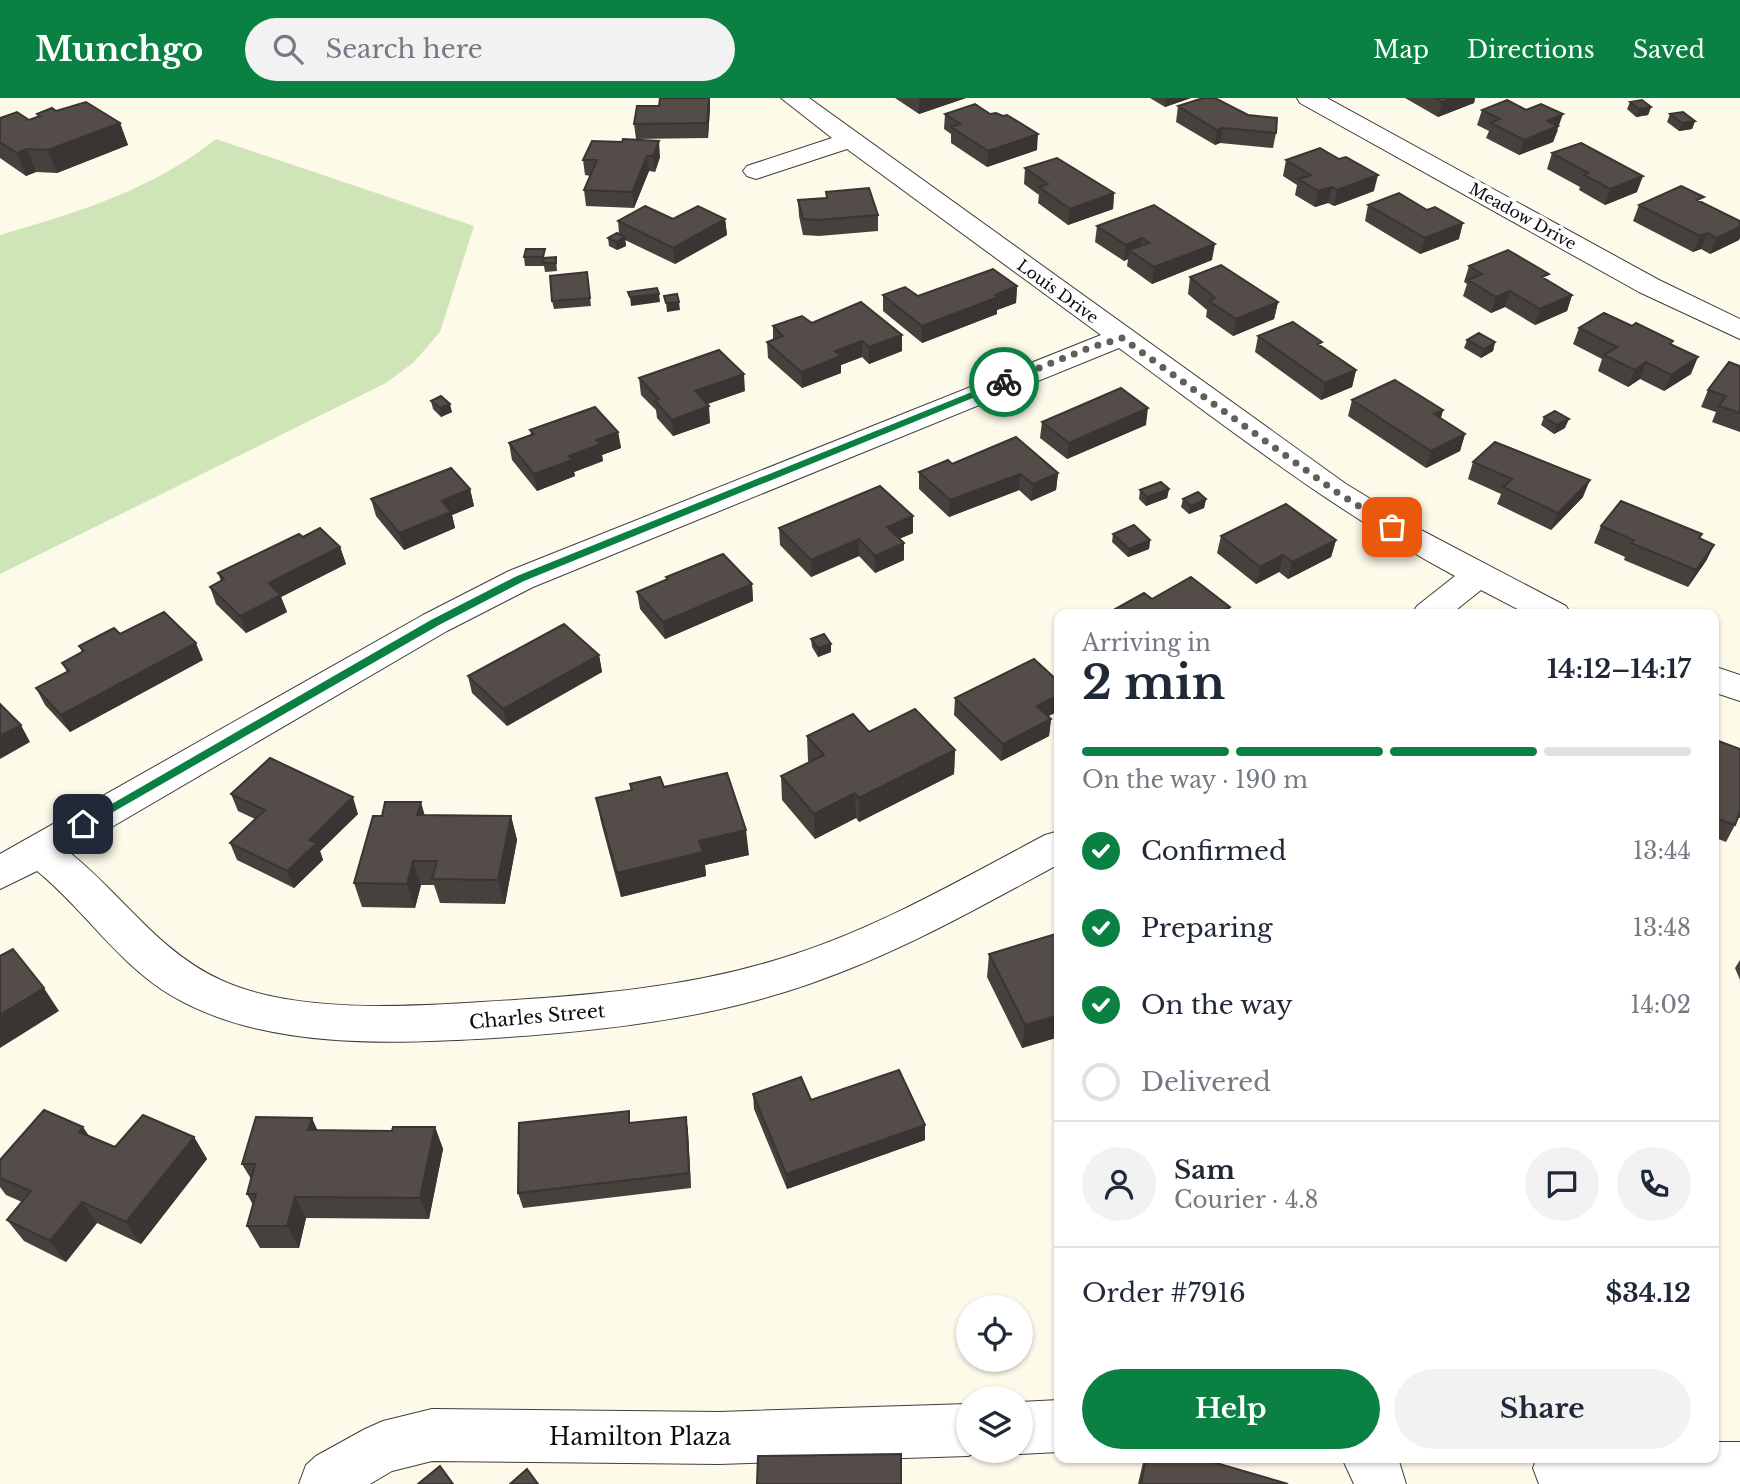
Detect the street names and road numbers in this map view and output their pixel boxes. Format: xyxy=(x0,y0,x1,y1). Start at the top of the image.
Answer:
street label: Meadow Drive xyxy=(1466,178,1580,254)
street label: Louis Drive xyxy=(1013,255,1103,327)
street label: Charles Street xyxy=(468,999,607,1034)
street label: Hamilton Plaza xyxy=(549,1423,731,1451)

